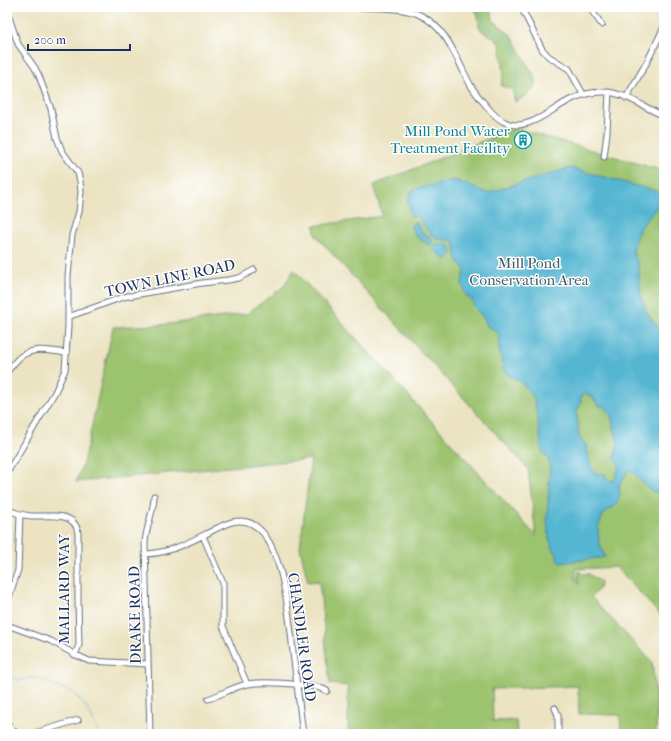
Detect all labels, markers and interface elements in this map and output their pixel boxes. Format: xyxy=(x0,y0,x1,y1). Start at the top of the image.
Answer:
scale bar xyxy=(28,26,130,52)
text: 200 m xyxy=(34,33,66,47)
place label: Mill Pond Water Treatment Facility xyxy=(390,122,511,157)
building icon: Mill Pond Water Treatment Facility xyxy=(513,130,533,150)
park label: Mill Pond Conservation Area xyxy=(469,254,590,289)
street label: TOWN LINE ROAD xyxy=(103,255,237,301)
street label: MALLARD WAY xyxy=(55,533,73,644)
street label: DRAKE ROAD xyxy=(125,566,145,664)
street label: CHANDLER ROAD xyxy=(284,571,320,703)

